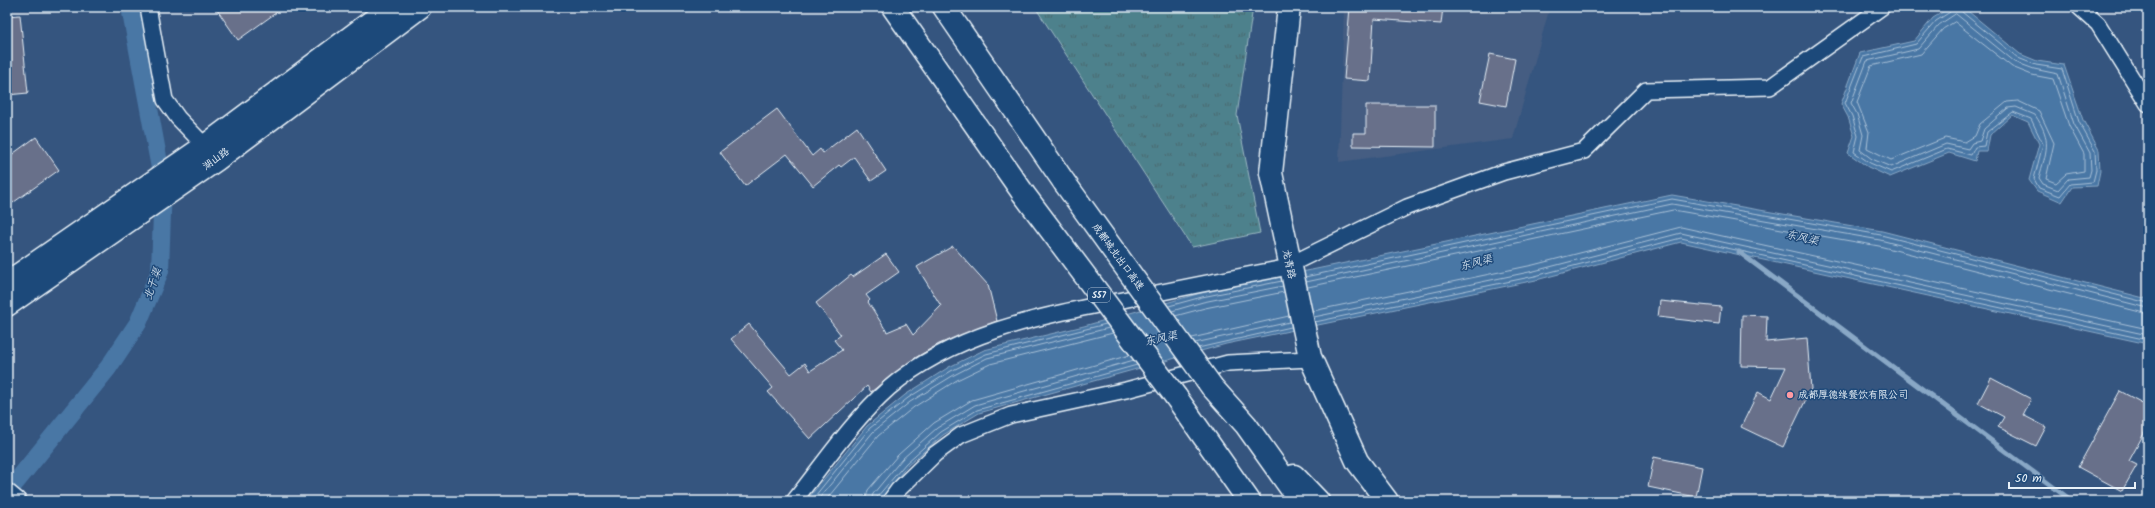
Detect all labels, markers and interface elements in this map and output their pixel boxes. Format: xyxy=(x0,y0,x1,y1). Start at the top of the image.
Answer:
street label: 湖山路 xyxy=(199,144,233,174)
street label: 成都城北出口高速 xyxy=(1088,220,1148,294)
water label: 东风渠 xyxy=(1784,226,1821,251)
street label: 龙青路 xyxy=(1278,248,1300,280)
water label: 东风渠 xyxy=(1458,250,1495,276)
water label: 北干渠 xyxy=(139,265,167,303)
road number: S57 xyxy=(1088,288,1110,302)
water label: 东风渠 xyxy=(1143,327,1180,351)
place label: 成都厚德缘餐饮有限公司 xyxy=(1798,387,1908,403)
marker: 成都厚德缘餐饮有限公司 xyxy=(1785,390,1795,400)
scale bar xyxy=(2009,464,2135,490)
text: 50 m xyxy=(2015,469,2042,488)

